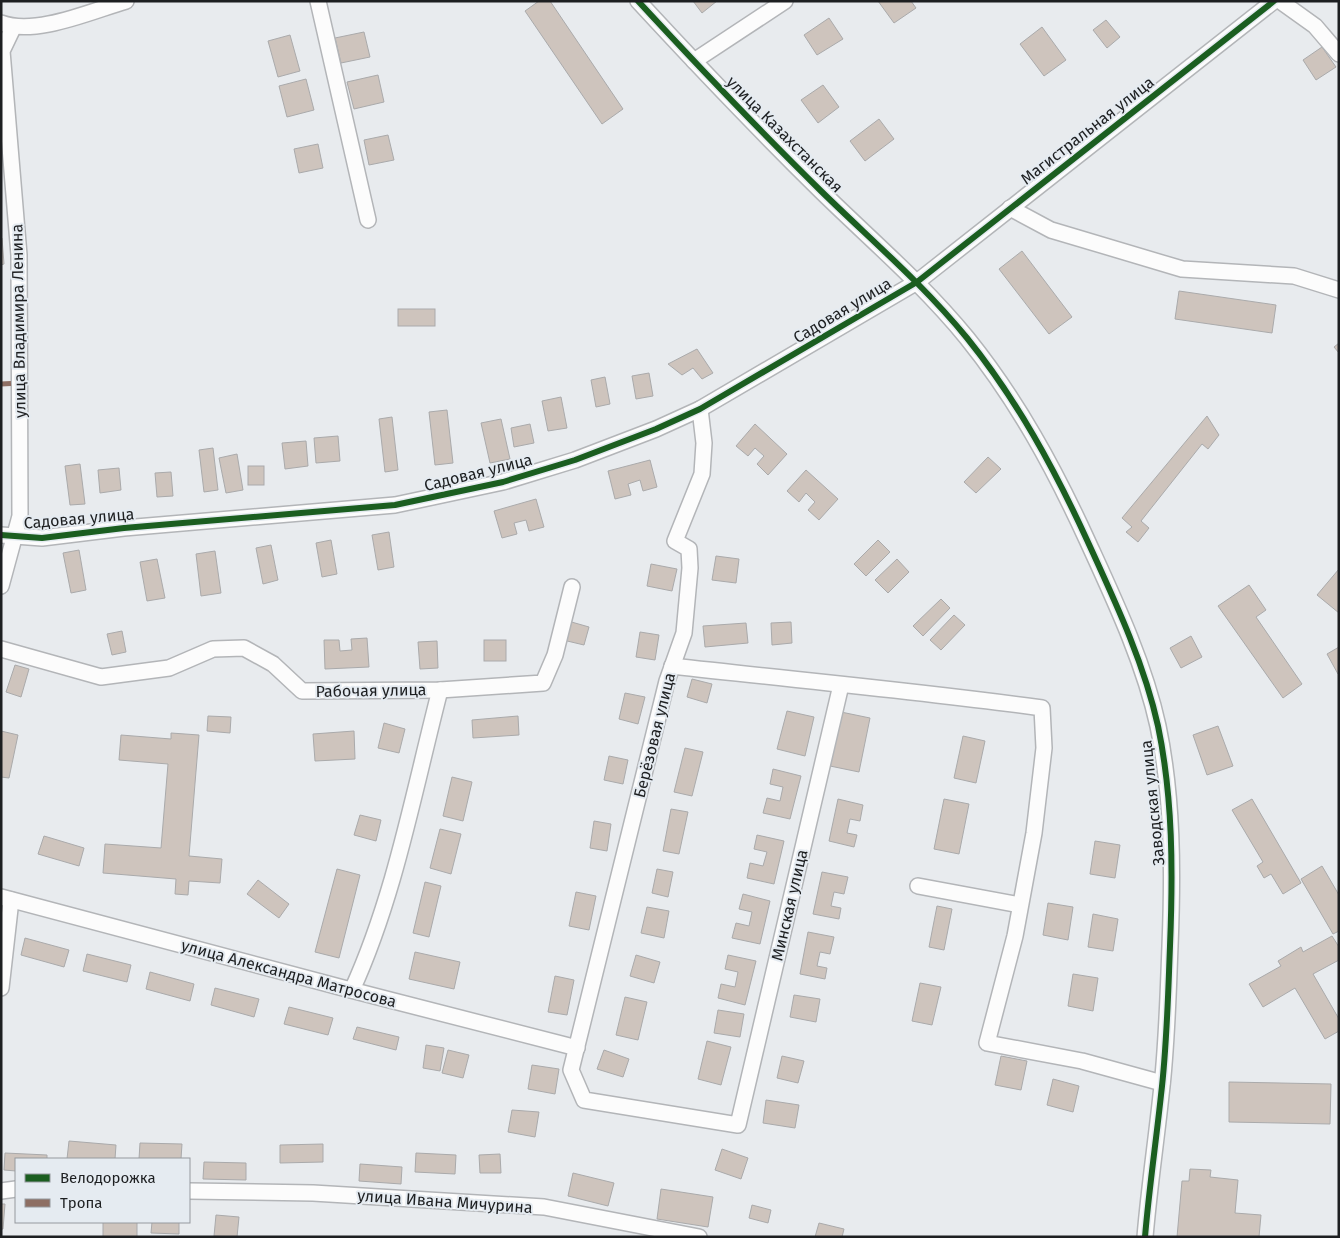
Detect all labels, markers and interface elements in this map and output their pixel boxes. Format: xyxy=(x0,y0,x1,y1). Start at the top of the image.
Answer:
street label: улица Казахстанская xyxy=(723,72,847,196)
street label: Магистральная улица xyxy=(1017,72,1158,188)
street label: улица Владимира Ленина xyxy=(7,224,30,418)
street label: Садовая улица xyxy=(790,274,895,347)
street label: Садовая улица xyxy=(422,450,534,495)
street label: Садовая улица xyxy=(23,504,135,533)
street label: Берёзовая улица xyxy=(630,671,679,800)
street label: Рабочая улица xyxy=(315,680,427,701)
street label: Заводская улица xyxy=(1136,739,1169,867)
street label: Минская улица xyxy=(767,848,812,963)
street label: улица Александра Матросова xyxy=(179,936,399,1011)
legend xyxy=(15,1158,190,1223)
text: Велодорожка xyxy=(60,1169,156,1187)
street label: улица Ивана Мичурина xyxy=(357,1186,533,1217)
text: Тропа xyxy=(60,1194,102,1212)

